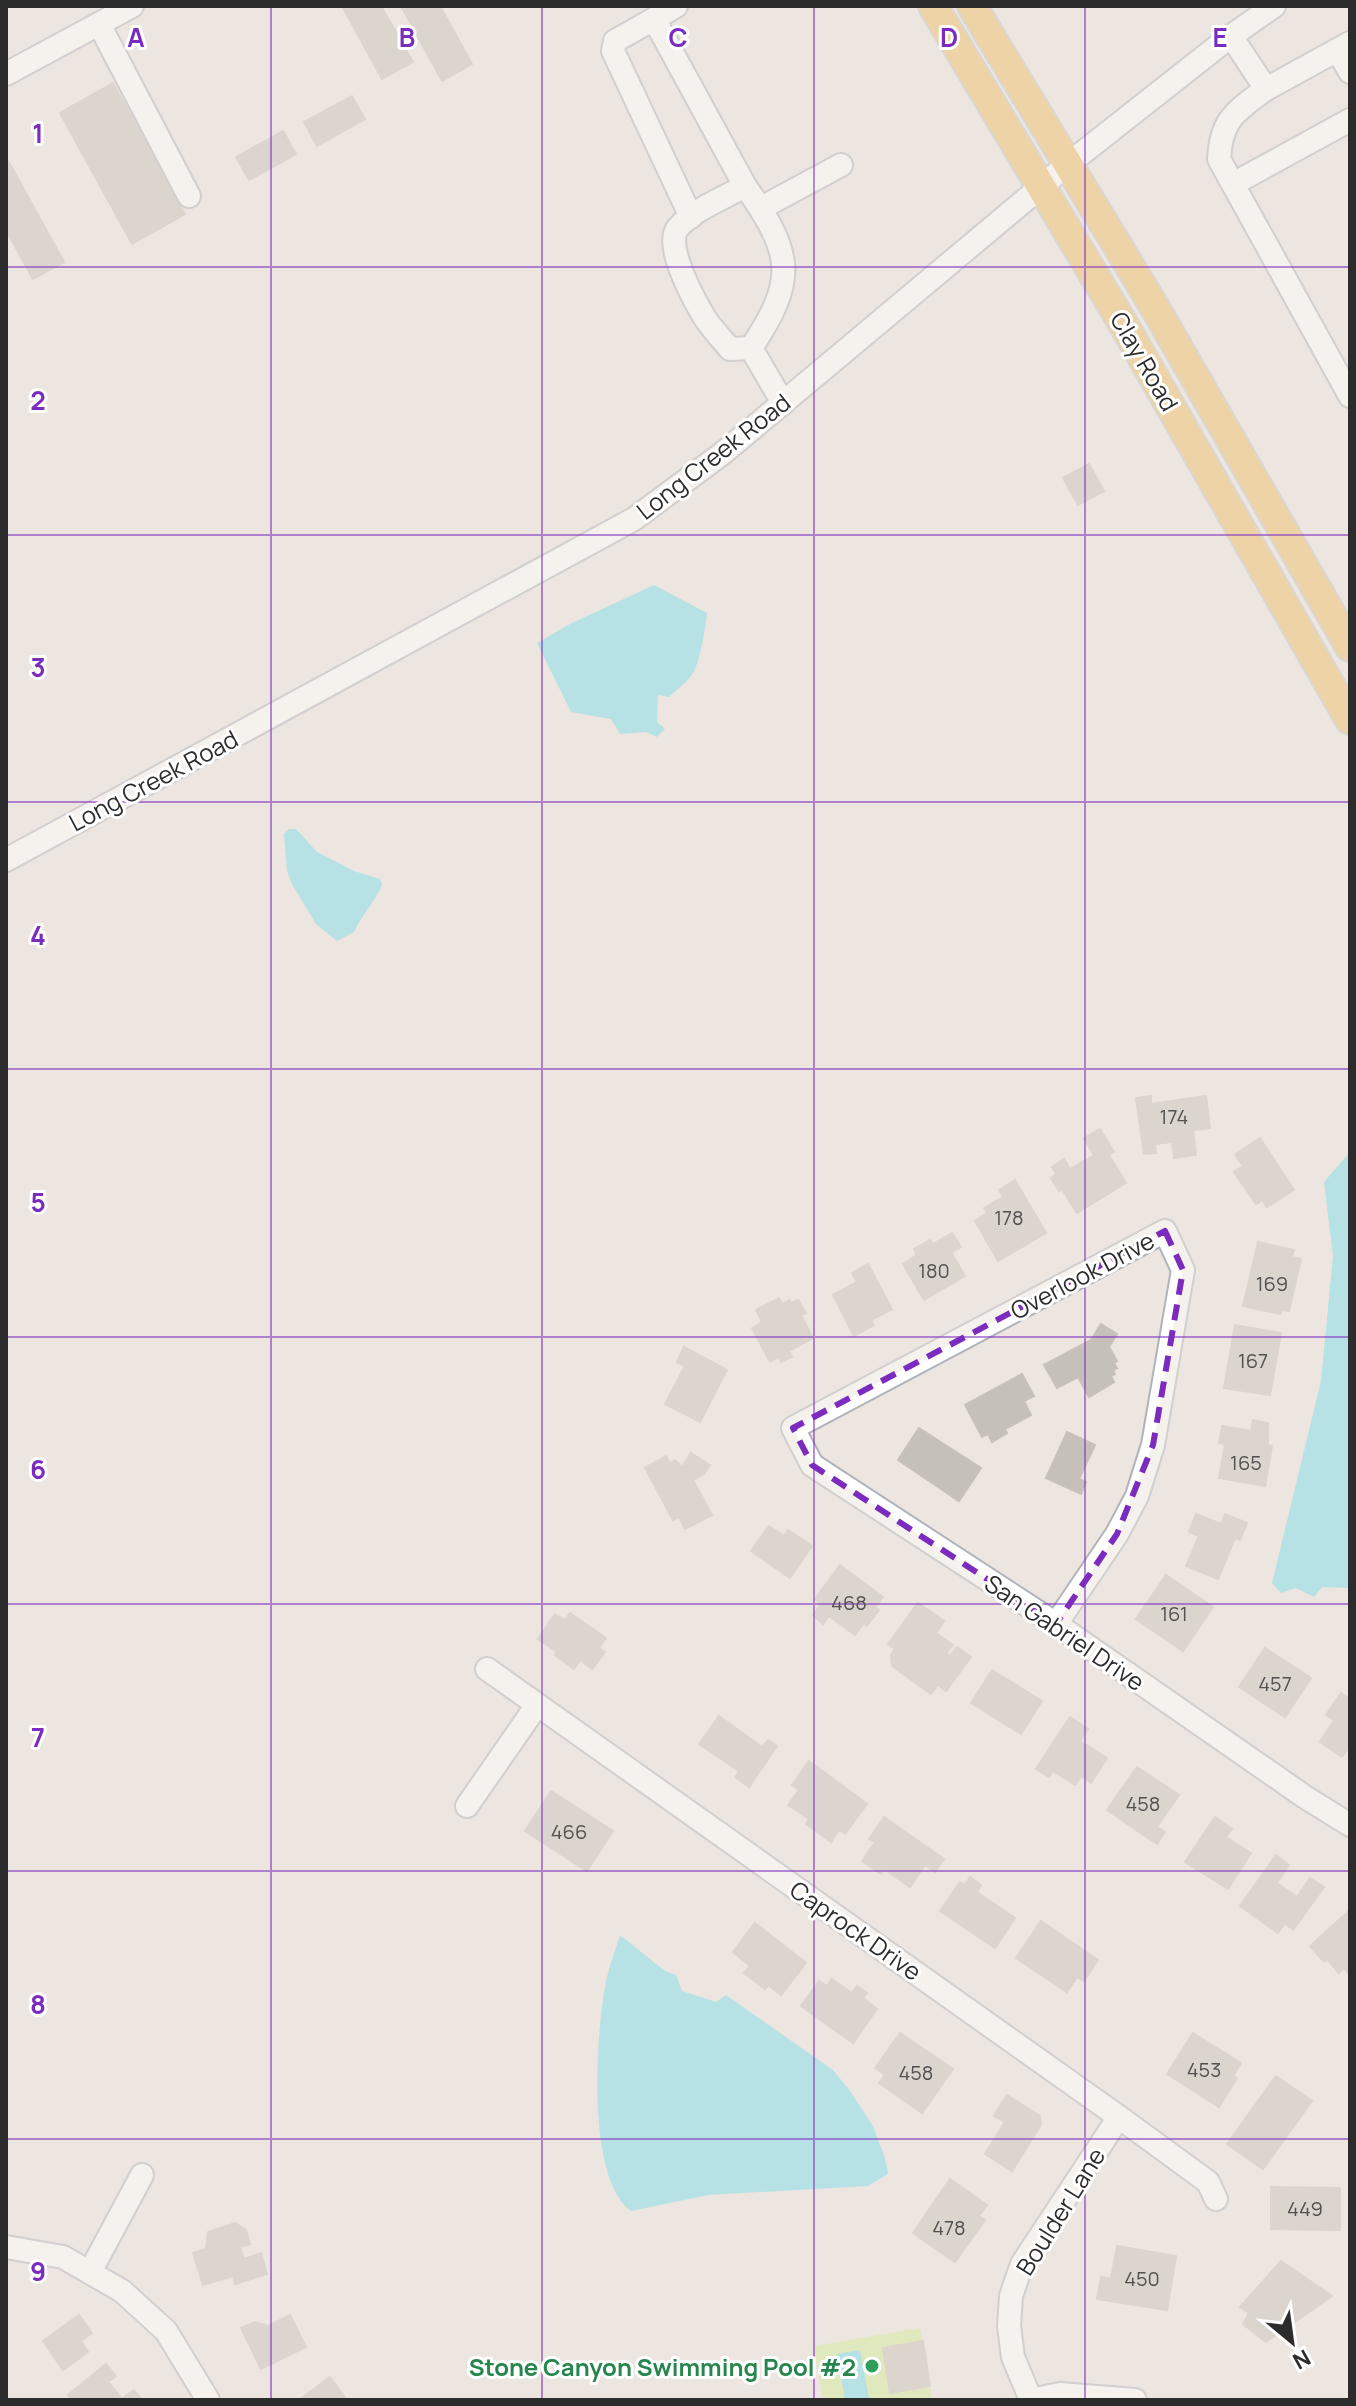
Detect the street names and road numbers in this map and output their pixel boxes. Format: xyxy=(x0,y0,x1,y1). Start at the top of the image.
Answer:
street label: Clay Road xyxy=(1103,305,1187,417)
street label: Long Creek Road xyxy=(629,385,797,527)
street label: Long Creek Road xyxy=(63,722,243,838)
street label: Overlook Drive xyxy=(1004,1223,1160,1327)
street label: San Gabriel Drive xyxy=(978,1566,1152,1698)
street label: Caprock Drive xyxy=(784,1872,928,1988)
street label: Boulder Lane xyxy=(1008,2141,1112,2281)

